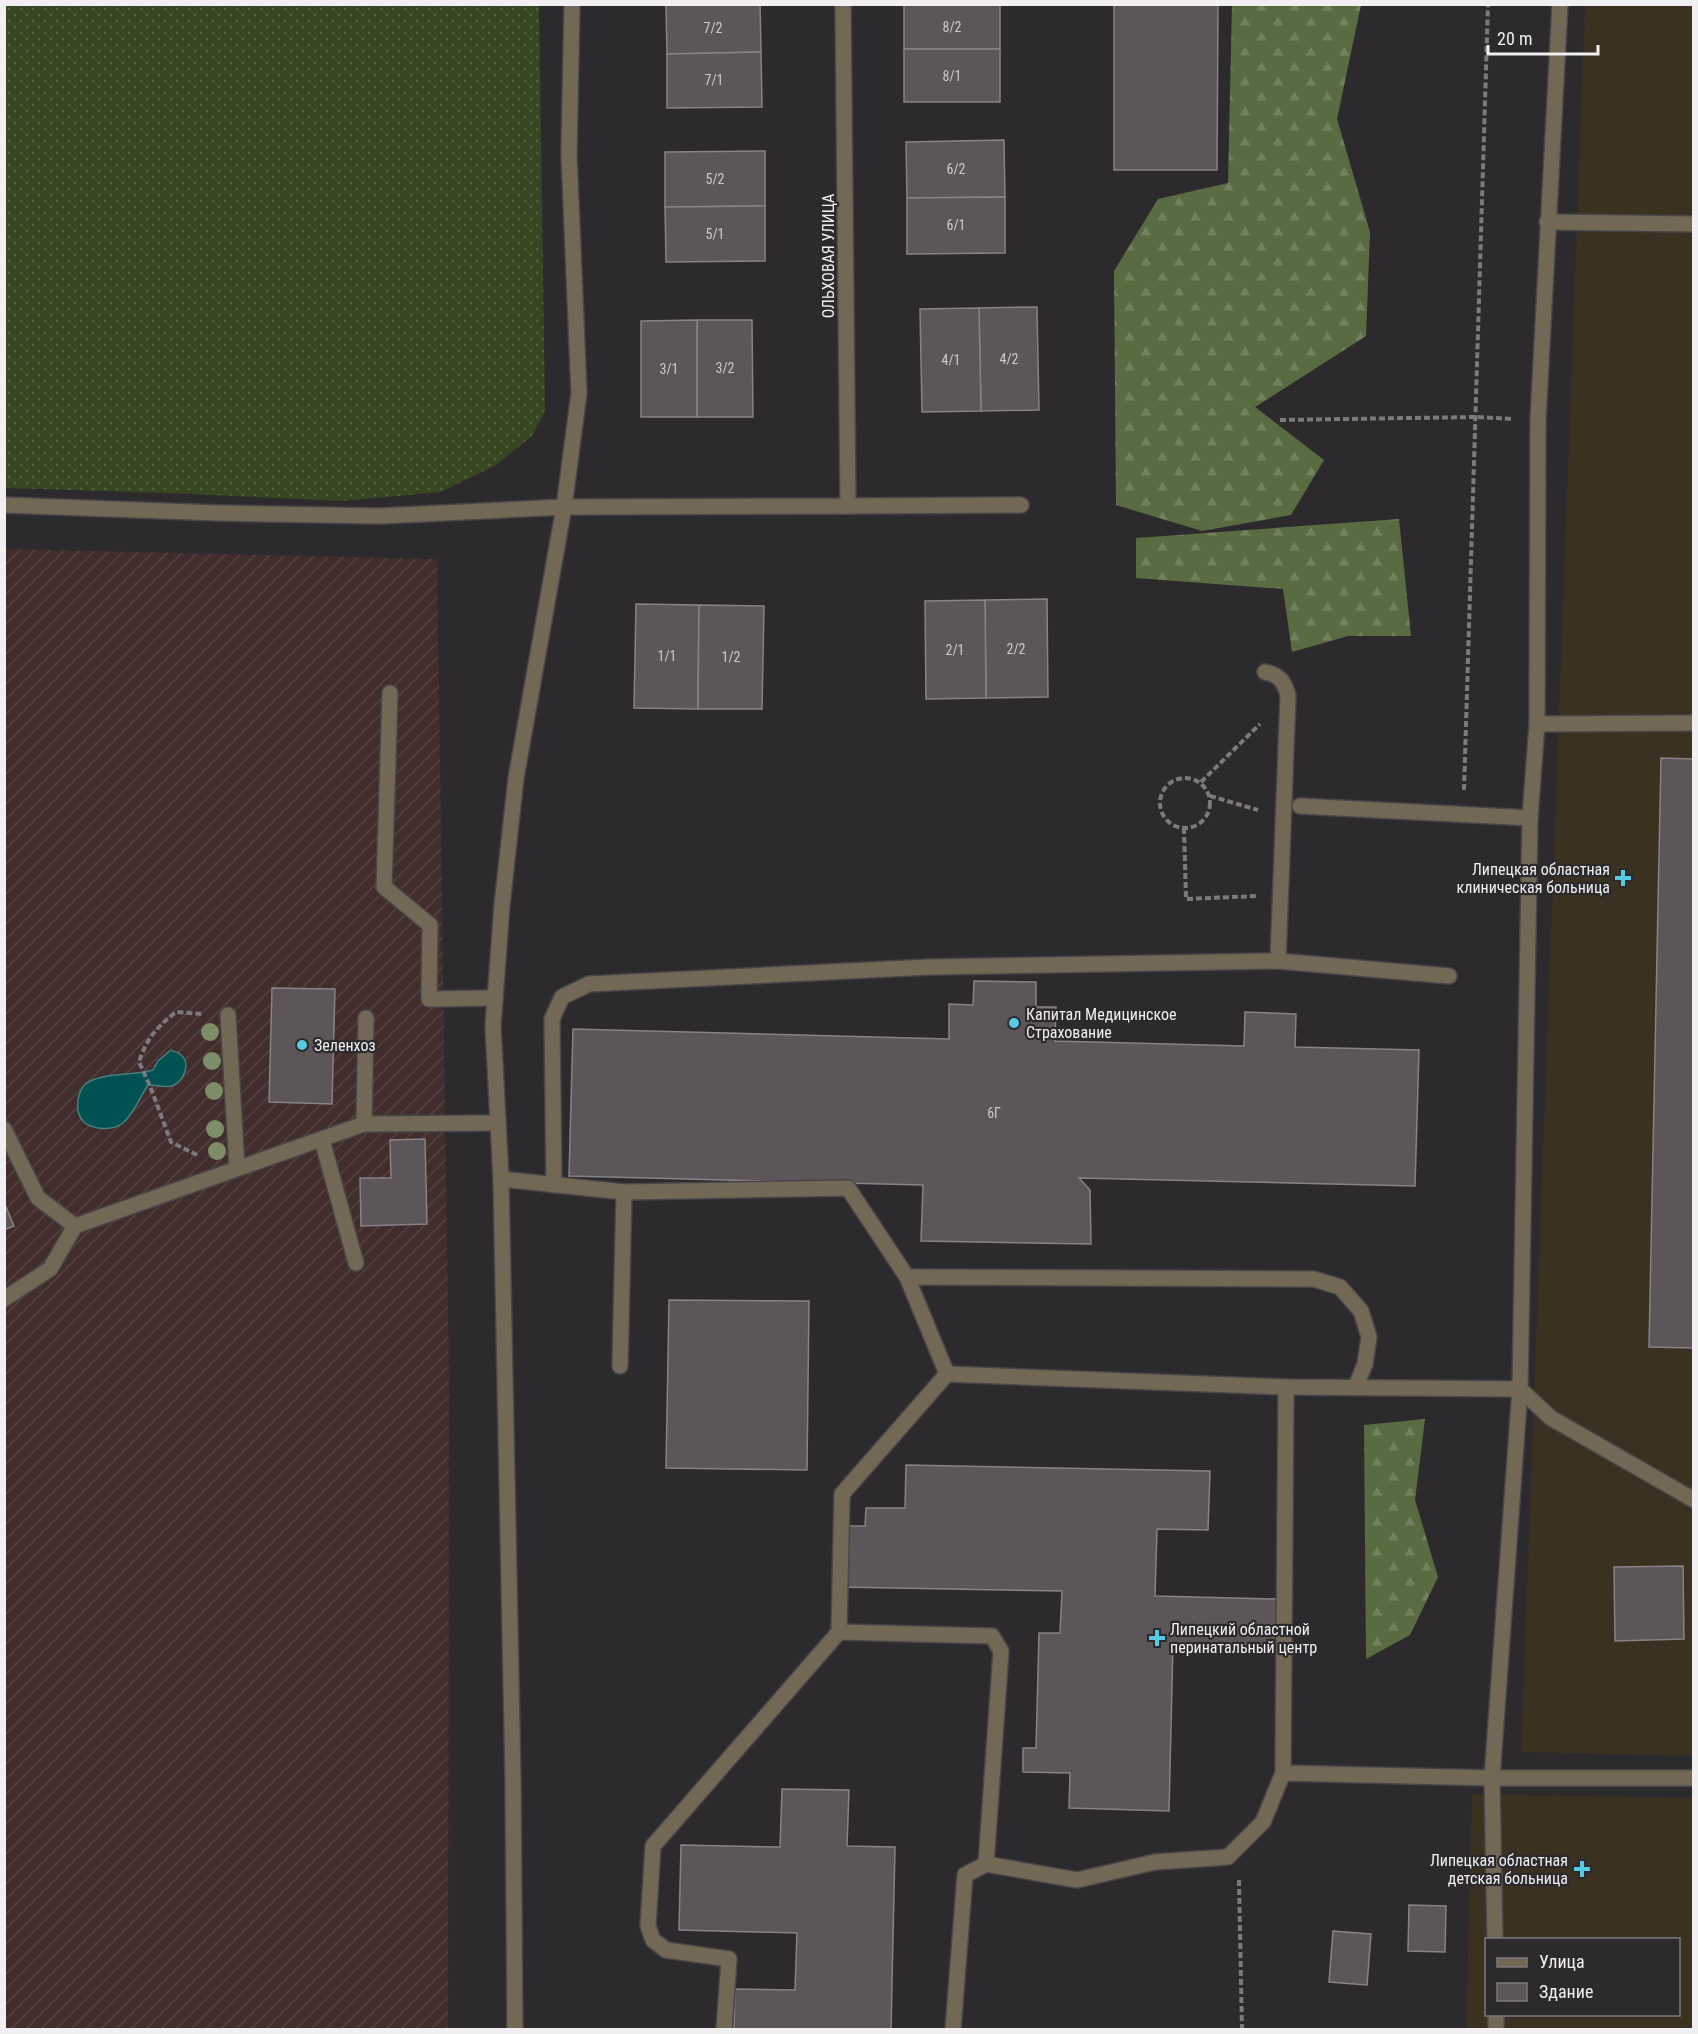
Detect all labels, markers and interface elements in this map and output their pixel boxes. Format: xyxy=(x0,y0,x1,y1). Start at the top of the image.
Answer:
scale bar xyxy=(1488,18,1598,56)
house number: 8/2 xyxy=(942,19,962,35)
house number: 7/2 xyxy=(703,20,723,36)
text: 20 m xyxy=(1497,28,1532,49)
house number: 8/1 xyxy=(942,68,962,84)
house number: 7/1 xyxy=(704,72,724,88)
house number: 6/2 xyxy=(946,161,966,177)
house number: 5/2 xyxy=(705,171,725,187)
street label: ОЛЬХОВАЯ УЛИЦА xyxy=(819,194,838,318)
house number: 6/1 xyxy=(946,217,966,233)
house number: 5/1 xyxy=(705,226,725,242)
house number: 4/2 xyxy=(999,351,1019,367)
house number: 4/1 xyxy=(941,352,961,368)
house number: 3/2 xyxy=(715,360,735,376)
house number: 3/1 xyxy=(659,361,679,377)
house number: 2/2 xyxy=(1006,641,1026,657)
house number: 2/1 xyxy=(945,642,965,658)
house number: 1/1 xyxy=(657,648,677,664)
house number: 1/2 xyxy=(721,649,741,665)
place label: Липецкая областная клиническая больница xyxy=(1457,860,1610,897)
marker: Липецкая областная клиническая больница xyxy=(1614,869,1632,887)
place label: Капитал Медицинское Страхование xyxy=(1026,1005,1177,1042)
marker: Капитал Медицинское Страхование xyxy=(1007,1016,1021,1030)
place label: Зеленхоз xyxy=(314,1036,376,1055)
marker: Зеленхоз xyxy=(295,1038,309,1052)
house number: 6Г xyxy=(987,1105,1001,1121)
place label: Липецкий областной перинатальный центр xyxy=(1170,1620,1317,1657)
marker: Липецкий областной перинатальный центр xyxy=(1148,1629,1166,1647)
place label: Липецкая областная детская больница xyxy=(1430,1851,1568,1888)
marker: Липецкая областная детская больница xyxy=(1573,1860,1591,1878)
legend xyxy=(1485,1938,1680,2016)
text: Улица xyxy=(1539,1951,1585,1972)
text: Здание xyxy=(1539,1981,1593,2002)

